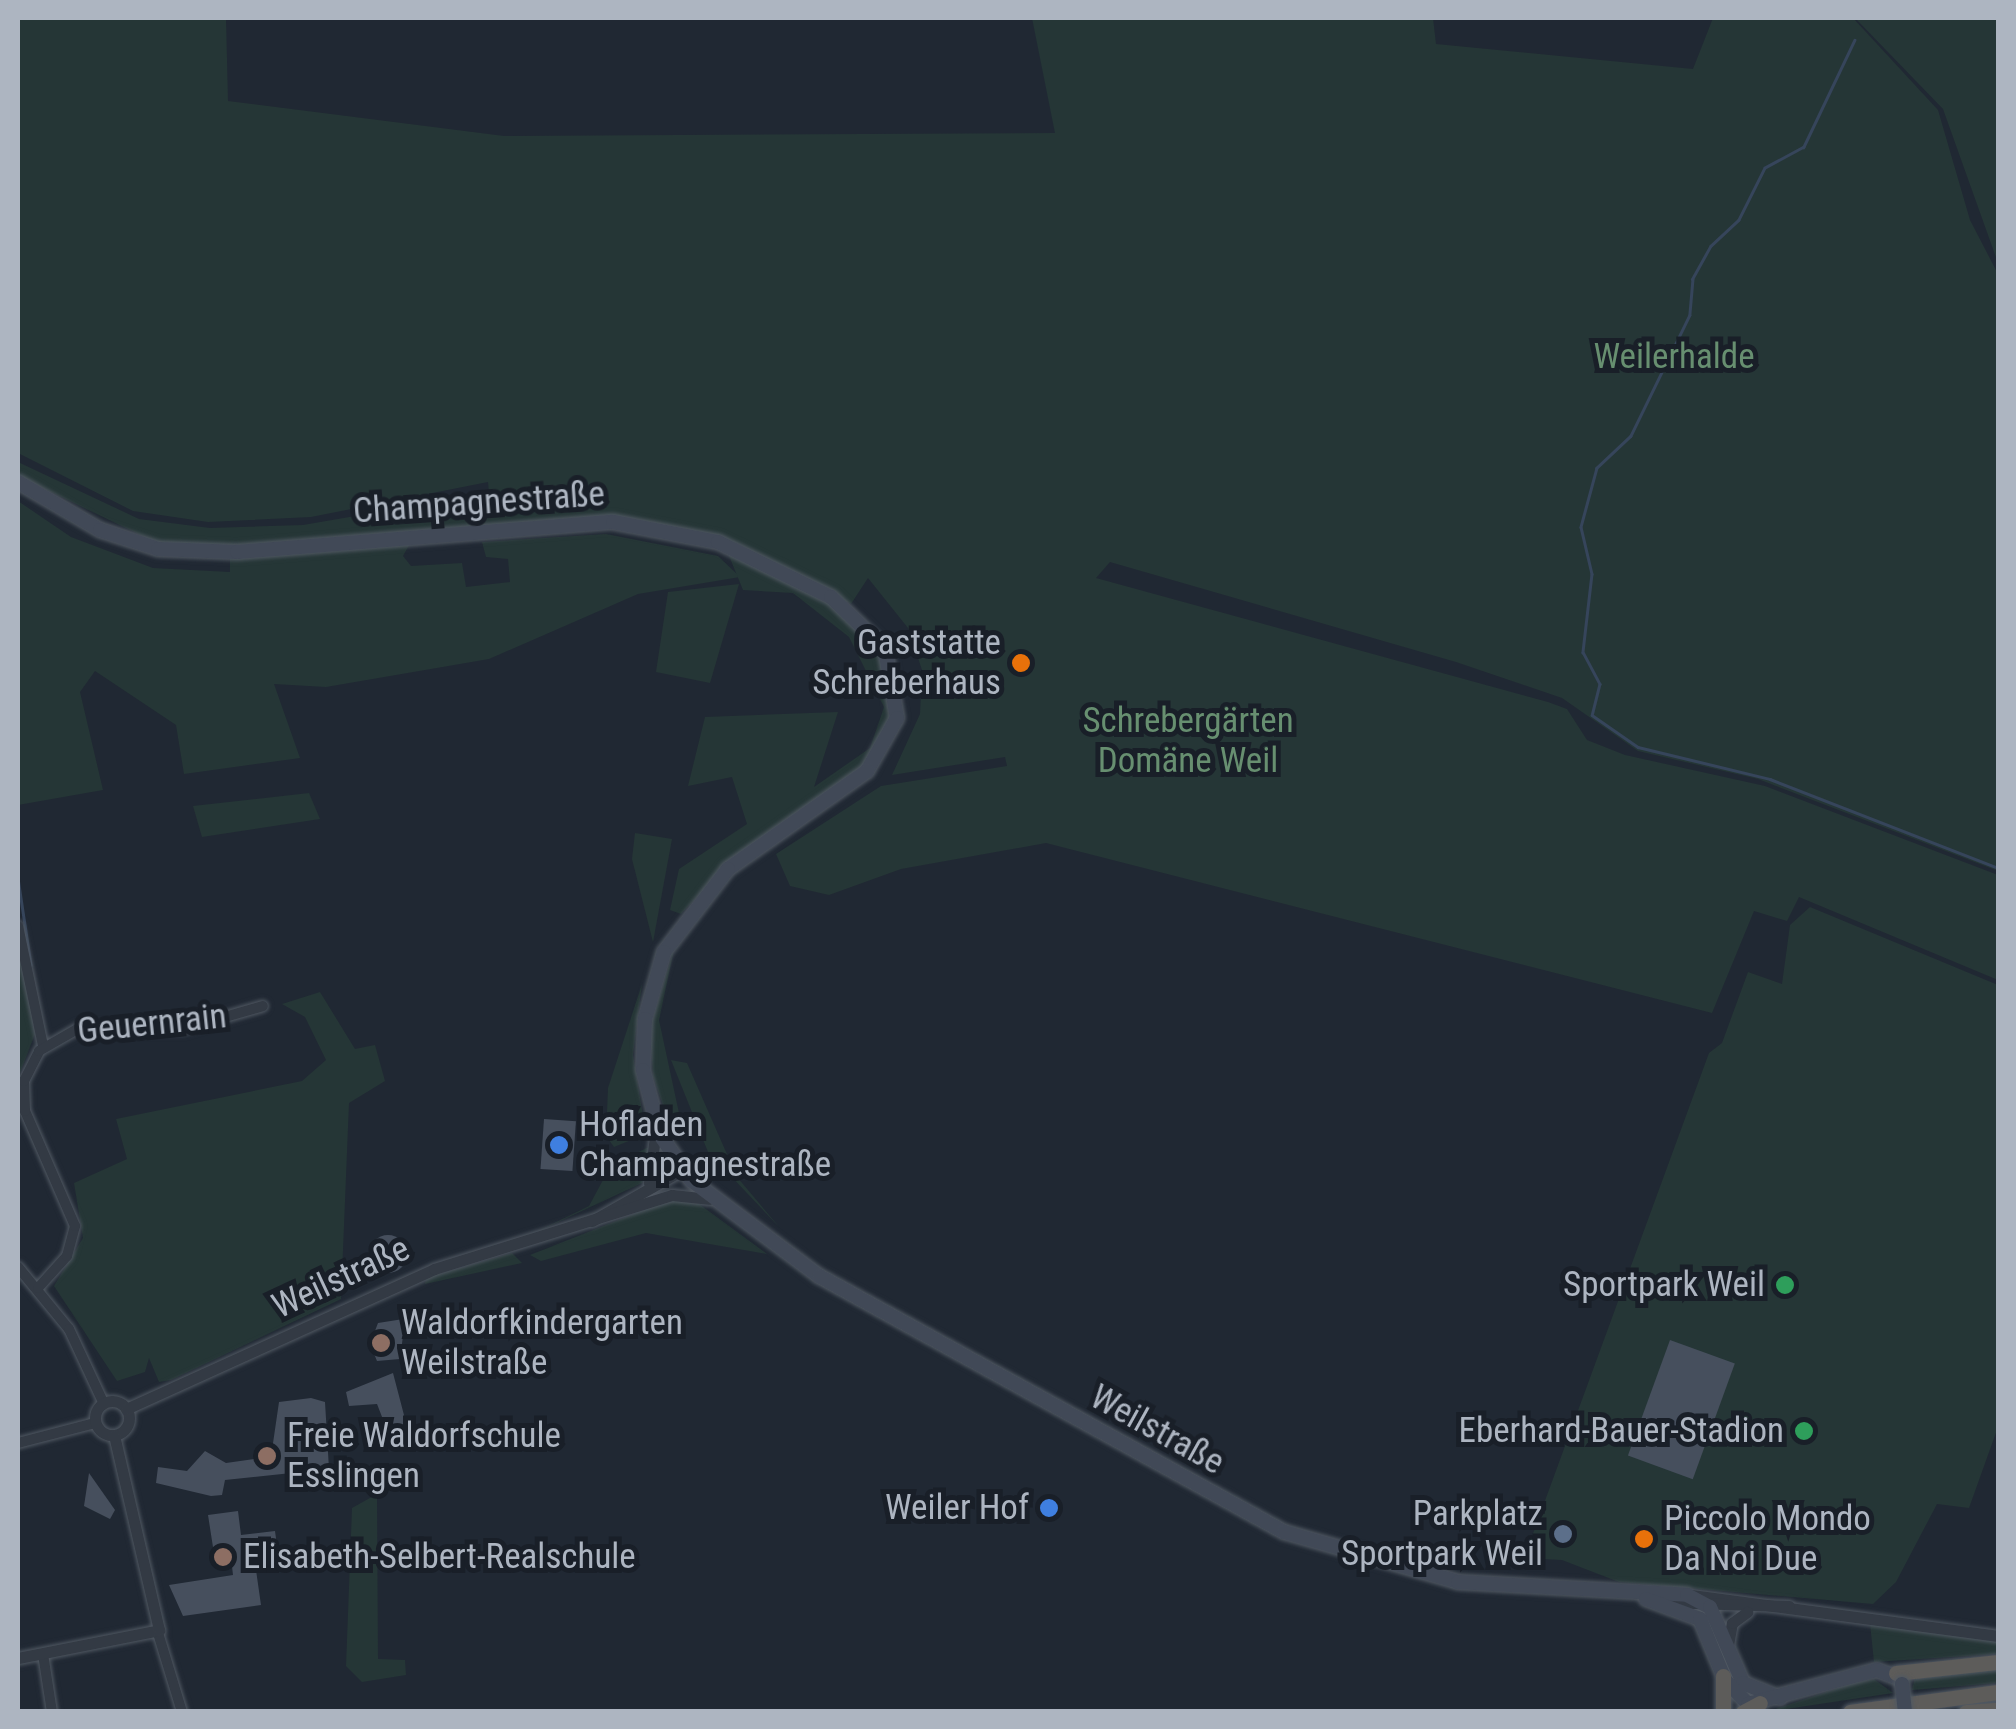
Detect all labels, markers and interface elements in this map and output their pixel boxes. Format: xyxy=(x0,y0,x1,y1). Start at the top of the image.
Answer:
park label: Weilerhalde xyxy=(1593,336,1755,378)
street label: Champagnestraße xyxy=(352,473,606,533)
place label: Gaststatte Schreberhaus xyxy=(812,622,1001,704)
marker: Gaststatte Schreberhaus xyxy=(1010,652,1032,674)
park label: Schrebergärten Domäne Weil xyxy=(1082,700,1294,782)
street label: Geuernrain xyxy=(75,995,229,1053)
place label: Hofladen Champagnestraße xyxy=(579,1104,831,1186)
marker: Hofladen Champagnestraße xyxy=(548,1134,570,1156)
street label: Weilstraße xyxy=(266,1228,416,1328)
place label: Sportpark Weil xyxy=(1563,1264,1765,1306)
marker: Sportpark Weil xyxy=(1774,1274,1796,1296)
place label: Waldorfkindergarten Weilstraße xyxy=(401,1302,683,1384)
marker: Waldorfkindergarten Weilstraße xyxy=(370,1332,392,1354)
street label: Weilstraße xyxy=(1083,1376,1231,1484)
place label: Eberhard-Bauer-Stadion xyxy=(1458,1410,1784,1452)
place label: Freie Waldorfschule Esslingen xyxy=(287,1415,561,1497)
marker: Eberhard-Bauer-Stadion xyxy=(1793,1420,1815,1442)
marker: Freie Waldorfschule Esslingen xyxy=(256,1445,278,1467)
place label: Weiler Hof xyxy=(885,1487,1029,1529)
place label: Parkplatz Sportpark Weil xyxy=(1341,1493,1543,1575)
marker: Weiler Hof xyxy=(1038,1497,1060,1519)
place label: Piccolo Mondo Da Noi Due xyxy=(1664,1498,1871,1580)
marker: Parkplatz Sportpark Weil xyxy=(1552,1523,1574,1545)
marker: Piccolo Mondo Da Noi Due xyxy=(1633,1528,1655,1550)
place label: Elisabeth-Selbert-Realschule xyxy=(243,1536,636,1578)
marker: Elisabeth-Selbert-Realschule xyxy=(212,1546,234,1568)

